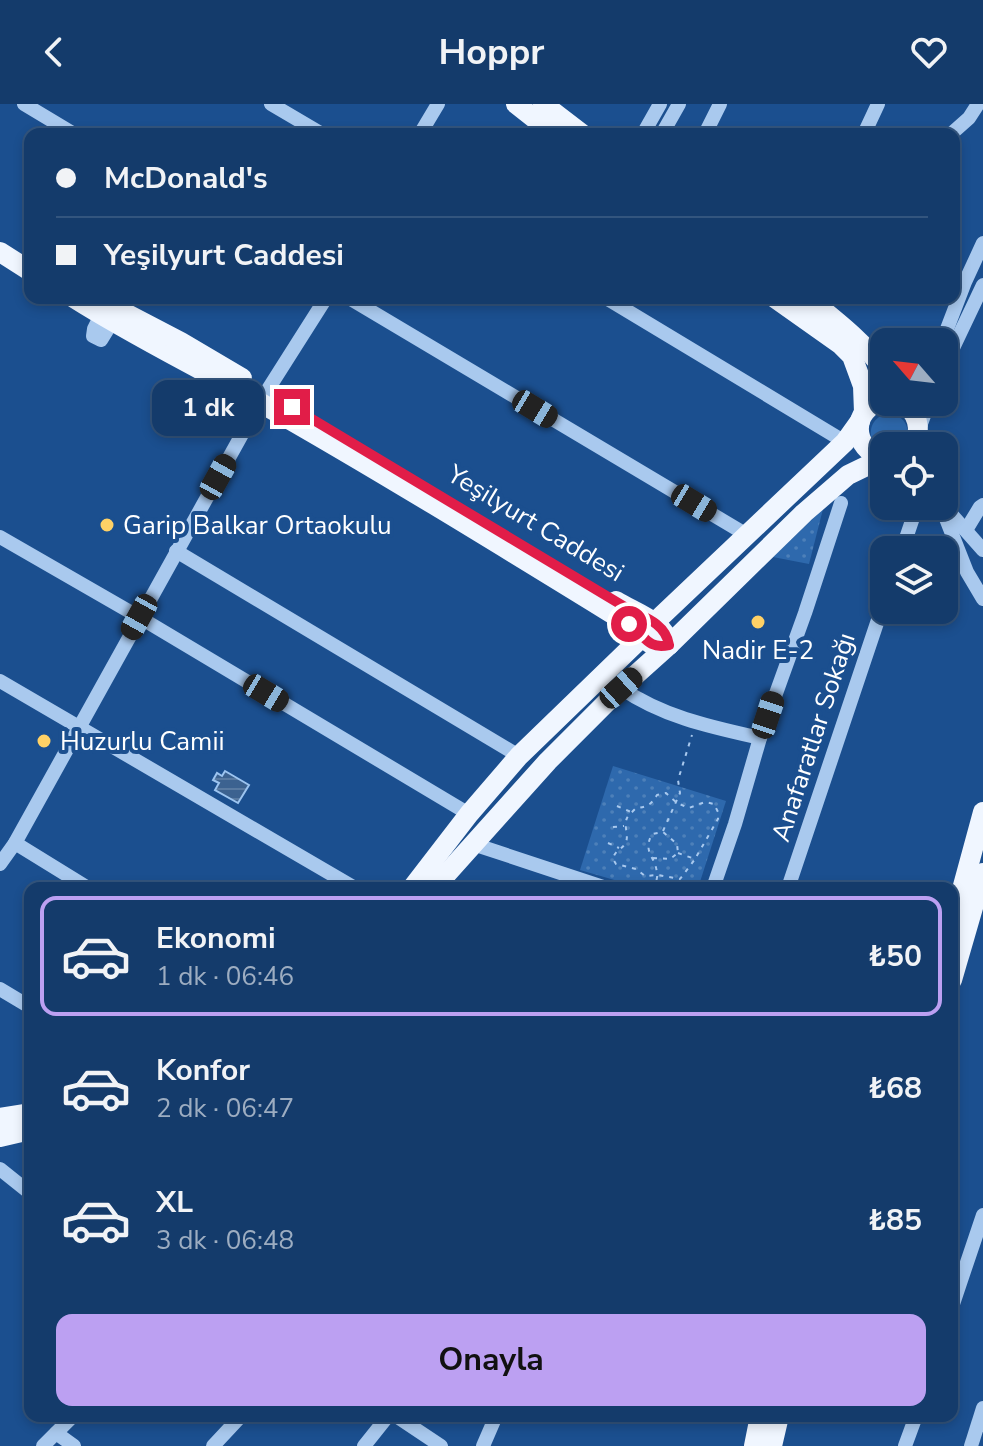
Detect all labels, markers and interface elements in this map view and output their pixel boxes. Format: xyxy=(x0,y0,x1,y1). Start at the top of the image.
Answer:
text: Hoppr xyxy=(439,28,544,77)
icon: back xyxy=(32,30,76,74)
icon: heart xyxy=(907,30,951,74)
text: McDonald's xyxy=(104,158,268,199)
text: Yeşilyurt Caddesi xyxy=(104,235,344,276)
north arrow xyxy=(870,328,958,416)
map controls xyxy=(870,328,958,624)
callout: 1 dk xyxy=(152,379,264,435)
car xyxy=(508,386,562,432)
route end xyxy=(274,389,310,425)
text: 1 dk xyxy=(182,390,234,425)
button: locate xyxy=(870,432,958,520)
car xyxy=(196,450,240,504)
street label: Yeşilyurt Caddesi xyxy=(440,456,631,590)
car xyxy=(667,480,721,526)
place label: Garip Balkar Ortaokulu xyxy=(123,508,392,543)
marker: Garip Balkar Ortaokulu xyxy=(98,516,116,534)
button: layers xyxy=(870,536,958,624)
car xyxy=(117,590,161,644)
route start xyxy=(611,606,647,642)
marker: Nadir E-2 xyxy=(749,613,767,631)
street label: Anafaratlar Sokağı xyxy=(763,628,864,846)
place label: Nadir E-2 xyxy=(702,633,814,668)
car xyxy=(595,663,647,713)
car xyxy=(239,670,293,716)
car xyxy=(749,688,787,742)
place label: Huzurlu Camii xyxy=(60,724,225,759)
marker: Huzurlu Camii xyxy=(35,732,53,750)
text: Ekonomi xyxy=(156,918,276,959)
icon: car xyxy=(60,920,132,992)
text: ₺50 xyxy=(868,936,922,977)
text: 1 dk · 06:46 xyxy=(156,959,294,994)
text: Konfor xyxy=(156,1050,250,1091)
icon: car xyxy=(60,1052,132,1124)
text: ₺68 xyxy=(868,1068,922,1109)
text: 2 dk · 06:47 xyxy=(156,1091,294,1126)
text: XL xyxy=(156,1182,193,1223)
icon: car xyxy=(60,1184,132,1256)
text: ₺85 xyxy=(868,1200,922,1241)
text: 3 dk · 06:48 xyxy=(156,1223,294,1258)
button: Onayla xyxy=(56,1314,926,1406)

